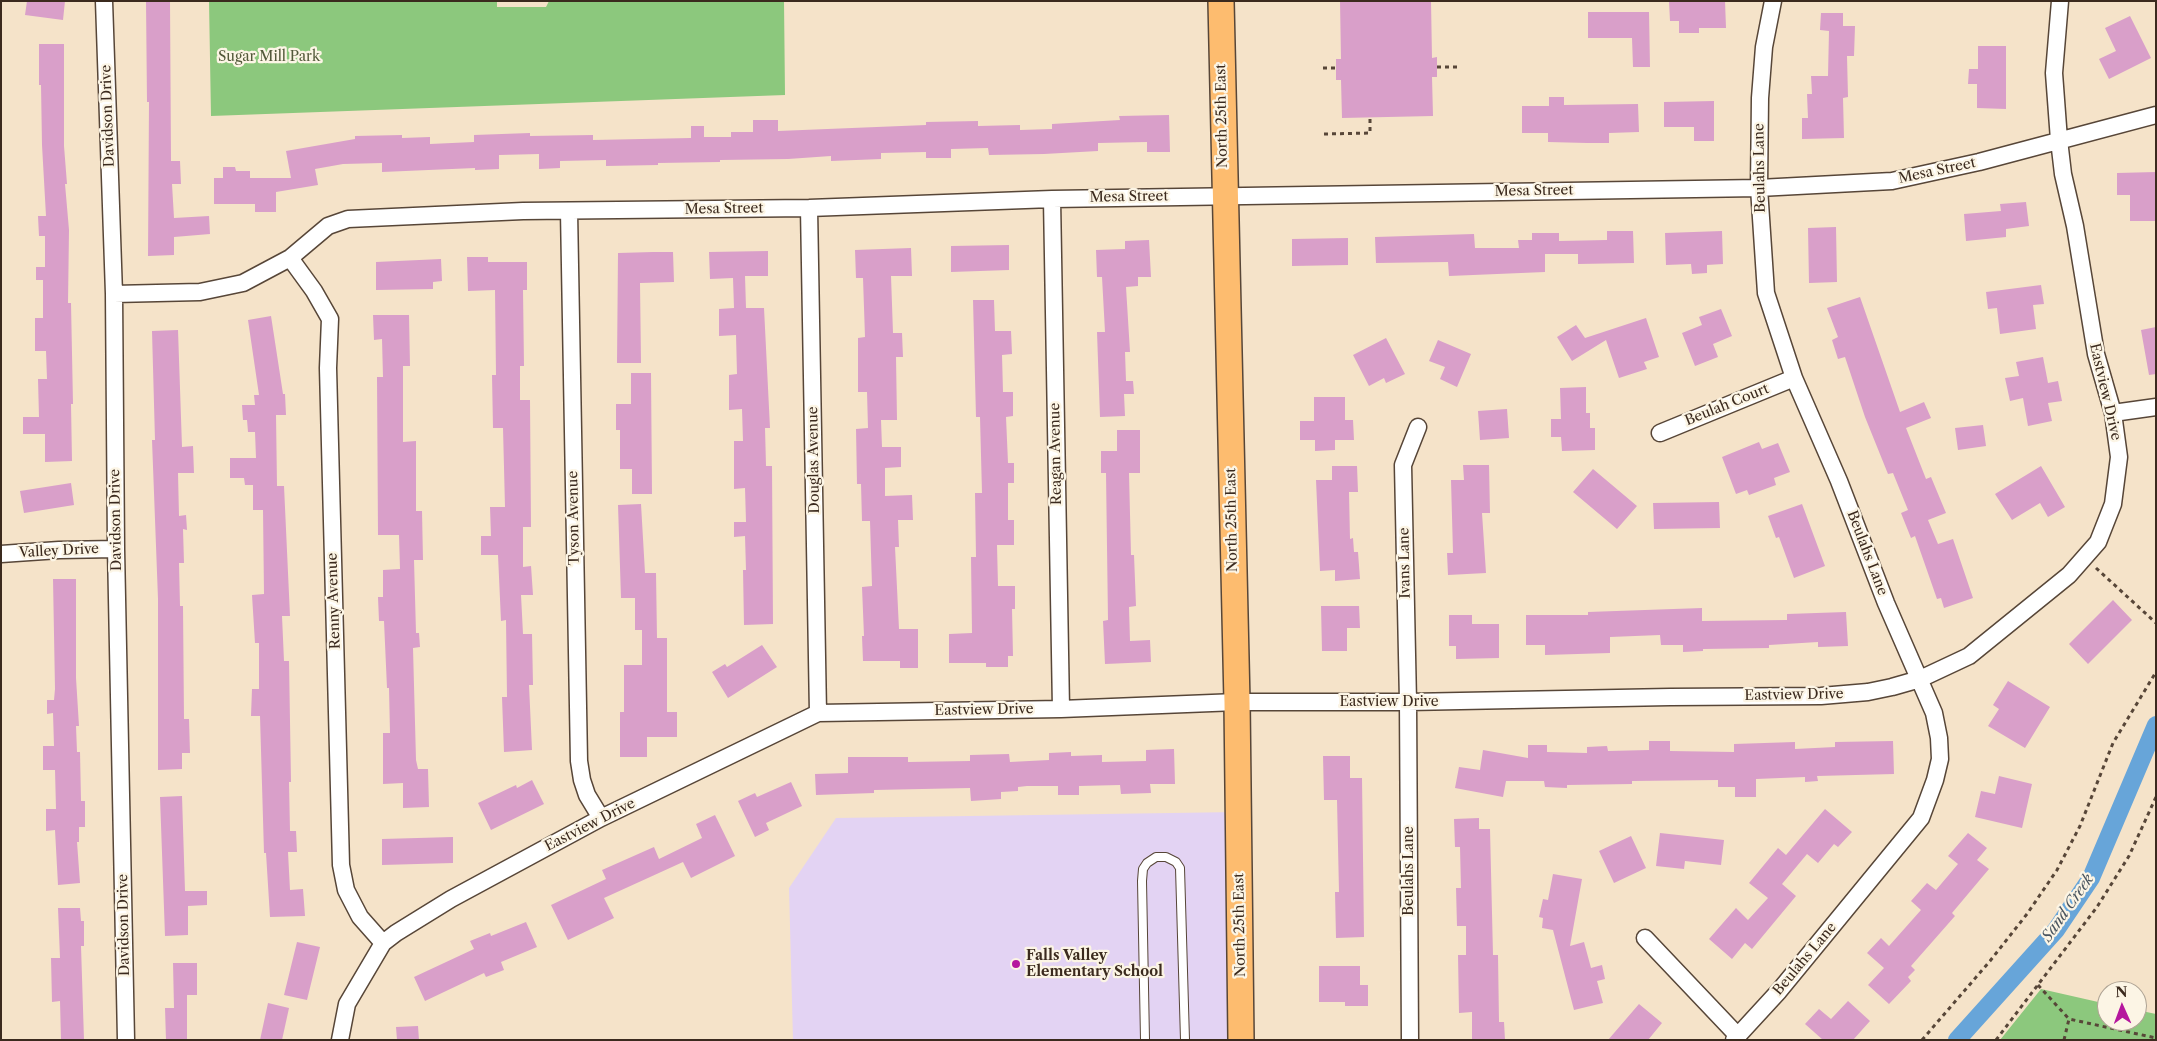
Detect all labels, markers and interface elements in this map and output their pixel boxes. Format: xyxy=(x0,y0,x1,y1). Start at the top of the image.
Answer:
park label: Sugar Mill Park xyxy=(218,49,320,65)
street label: North 25th East xyxy=(1213,64,1231,168)
street label: Davidson Drive xyxy=(98,65,118,167)
street label: Beulahs Lane xyxy=(1751,123,1769,213)
street label: Mesa Street xyxy=(1897,155,1977,187)
street label: Mesa Street xyxy=(1495,182,1573,200)
street label: Mesa Street xyxy=(1090,188,1168,206)
street label: Mesa Street xyxy=(685,200,763,218)
street label: Eastview Drive xyxy=(2086,342,2124,442)
street label: Beulah Court xyxy=(1683,381,1771,429)
street label: Reagan Avenue xyxy=(1047,403,1065,505)
street label: Douglas Avenue xyxy=(805,406,823,514)
street label: North 25th East xyxy=(1223,468,1241,572)
street label: Davidson Drive xyxy=(107,469,125,571)
street label: Tyson Avenue xyxy=(565,471,583,565)
street label: Beulahs Lane xyxy=(1843,508,1891,598)
street label: Ivans Lane xyxy=(1396,527,1414,599)
street label: Valley Drive xyxy=(19,541,99,561)
street label: Renny Avenue xyxy=(324,552,344,650)
street label: Eastview Drive xyxy=(1744,686,1844,704)
street label: Eastview Drive xyxy=(1339,694,1439,710)
street label: Eastview Drive xyxy=(934,701,1034,719)
street label: Eastview Drive xyxy=(542,795,638,855)
street label: Beulahs Lane xyxy=(1401,826,1417,916)
water label: Sand Creek xyxy=(2038,871,2098,945)
street label: North 25th East xyxy=(1231,873,1249,977)
street label: Davidson Drive xyxy=(115,874,133,976)
street label: Beulahs Lane xyxy=(1770,919,1840,999)
place label: Falls Valley Elementary School xyxy=(1026,948,1163,980)
marker: Falls Valley Elementary School xyxy=(1010,958,1022,970)
north arrow xyxy=(2097,981,2147,1031)
text: N xyxy=(2115,983,2128,1001)

